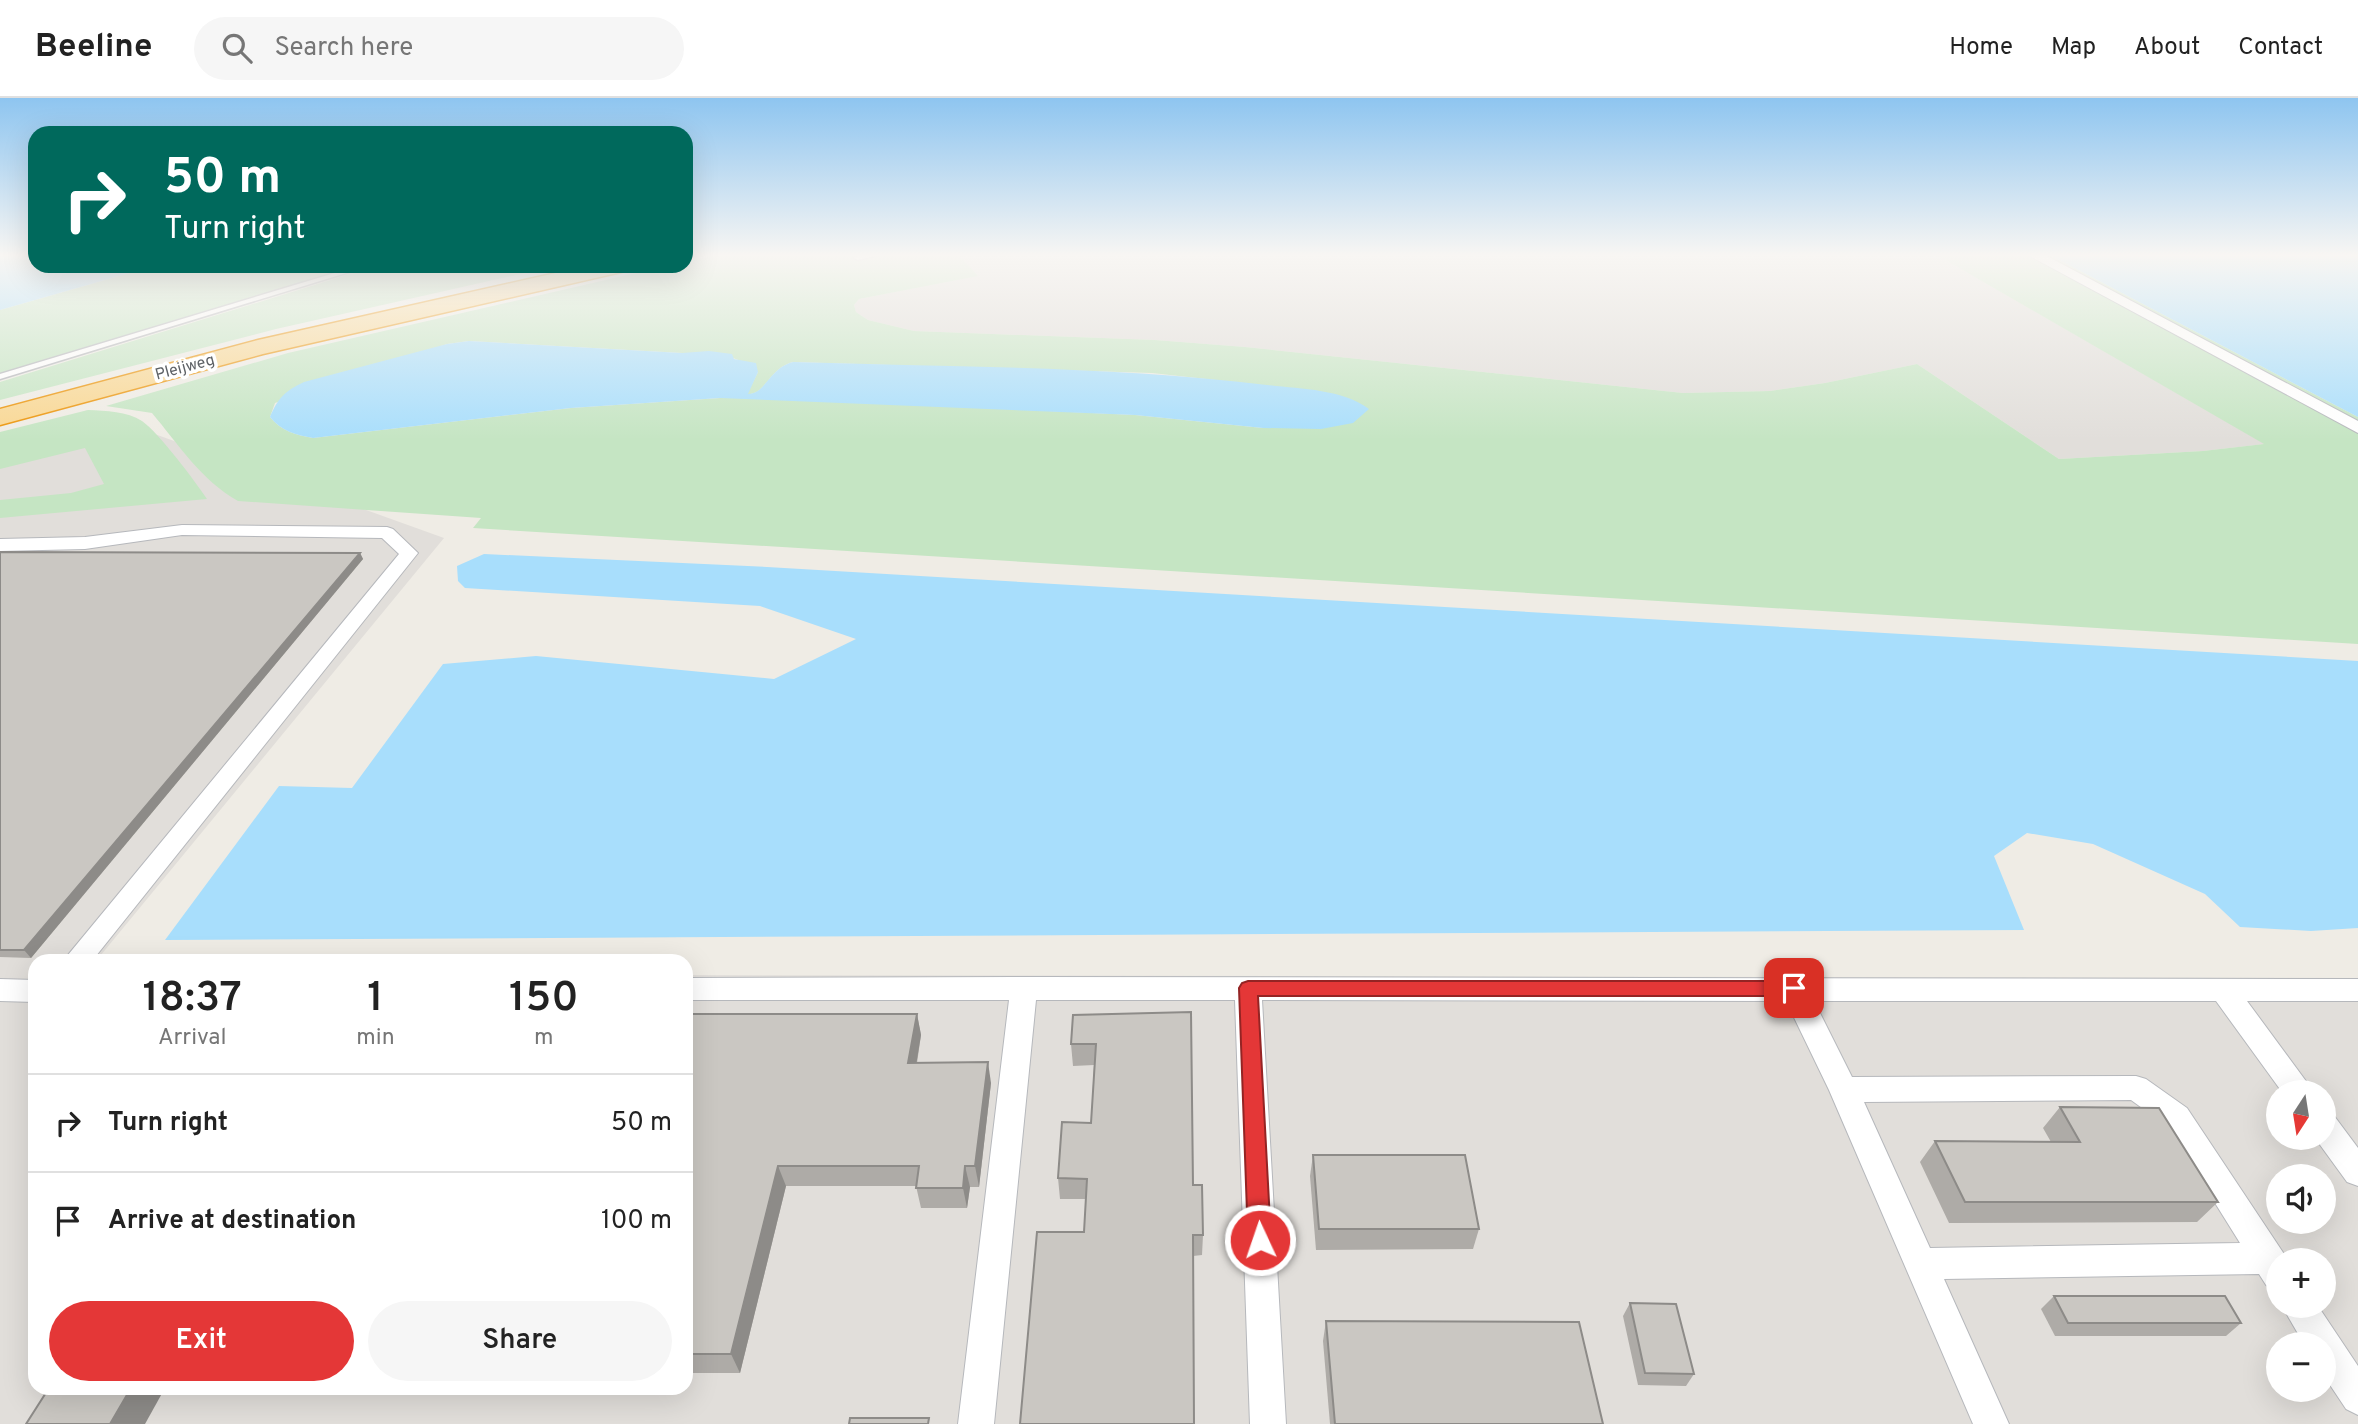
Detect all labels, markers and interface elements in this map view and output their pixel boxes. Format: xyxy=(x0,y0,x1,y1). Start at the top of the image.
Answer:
search box xyxy=(194,17,684,80)
text: Beeline xyxy=(35,27,152,69)
icon: search xyxy=(218,29,256,67)
text: Search here xyxy=(274,32,413,65)
text: Home xyxy=(1949,33,2013,63)
text: Map xyxy=(2051,33,2096,63)
text: About xyxy=(2134,33,2200,63)
text: Contact xyxy=(2238,33,2323,63)
text: 50 m xyxy=(164,149,281,211)
icon: right xyxy=(49,154,140,245)
text: Turn right xyxy=(164,210,306,250)
street label: Pleijweg xyxy=(153,350,217,386)
pin xyxy=(1764,958,1824,1018)
icon: arrive xyxy=(1775,969,1813,1007)
text: 18:37 xyxy=(142,973,242,1026)
text: 1 xyxy=(367,973,384,1026)
text: 150 xyxy=(509,973,579,1026)
text: Arrival xyxy=(158,1024,226,1053)
text: min xyxy=(356,1024,395,1053)
text: m xyxy=(534,1024,554,1053)
north arrow xyxy=(2266,1080,2336,1150)
map controls xyxy=(2266,1080,2336,1402)
icon: right xyxy=(49,1104,87,1142)
text: Turn right xyxy=(108,1107,228,1140)
text: 50 m xyxy=(611,1107,672,1140)
button: sound xyxy=(2266,1164,2336,1234)
icon: arrive xyxy=(49,1202,87,1240)
position arrow xyxy=(1223,1203,1297,1277)
text: Arrive at destination xyxy=(108,1205,356,1238)
text: 100 m xyxy=(601,1205,672,1238)
button: + xyxy=(2266,1248,2336,1318)
button: Exit xyxy=(49,1301,354,1381)
button: Share xyxy=(368,1301,672,1381)
button: − xyxy=(2266,1332,2336,1402)

